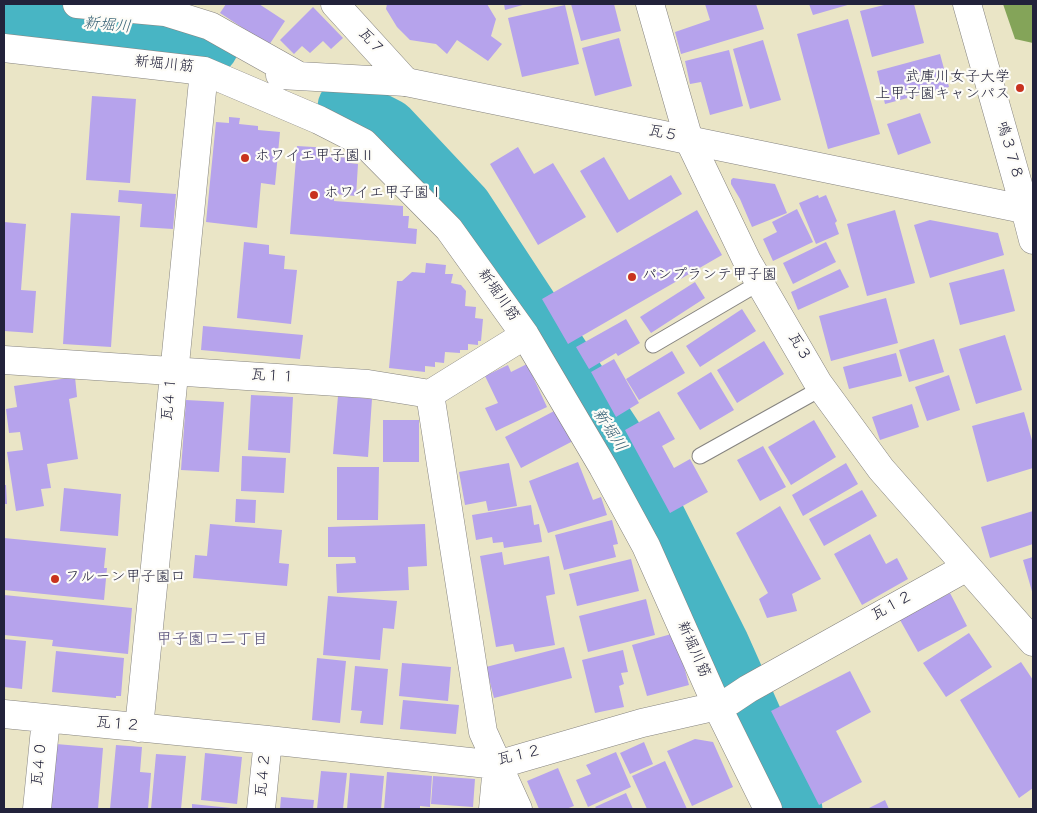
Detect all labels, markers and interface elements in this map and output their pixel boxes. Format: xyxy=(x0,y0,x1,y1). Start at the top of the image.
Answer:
water label: 新堀川 xyxy=(82,15,132,39)
street label: 瓦７ xyxy=(353,26,387,60)
street label: 新堀川筋 xyxy=(133,54,195,78)
place label: 武庫川女子大学 上甲子園キャンパス xyxy=(875,70,1010,105)
marker: 武庫川女子大学 上甲子園キャンパス xyxy=(1014,82,1026,94)
street label: 鳴３７８ xyxy=(991,120,1025,182)
street label: 瓦５ xyxy=(646,123,680,147)
place label: ホワイエ甲子園Ⅱ xyxy=(255,149,375,167)
marker: ホワイエ甲子園Ⅱ xyxy=(239,152,251,164)
place label: ホワイエ甲子園Ⅰ xyxy=(324,186,444,204)
marker: ホワイエ甲子園Ⅰ xyxy=(308,189,320,201)
street label: 新堀川筋 xyxy=(472,266,522,326)
place label: パンプランテ甲子園 xyxy=(642,268,777,286)
marker: パンプランテ甲子園 xyxy=(626,271,638,283)
street label: 瓦３ xyxy=(783,331,813,365)
street label: 瓦１１ xyxy=(250,367,296,389)
street label: 瓦４１ xyxy=(160,376,182,422)
water label: 新堀川 xyxy=(587,406,629,456)
place label: フルーン甲子園口 xyxy=(65,570,186,588)
marker: フルーン甲子園口 xyxy=(49,573,61,585)
street label: 瓦１２ xyxy=(869,588,917,626)
street label: 新堀川筋 xyxy=(672,619,712,681)
district label: 甲子園口二丁目 xyxy=(156,632,268,652)
street label: 瓦１２ xyxy=(95,715,141,737)
street label: 瓦４０ xyxy=(30,741,52,787)
street label: 瓦１２ xyxy=(496,743,544,771)
street label: 瓦４２ xyxy=(254,752,276,798)

